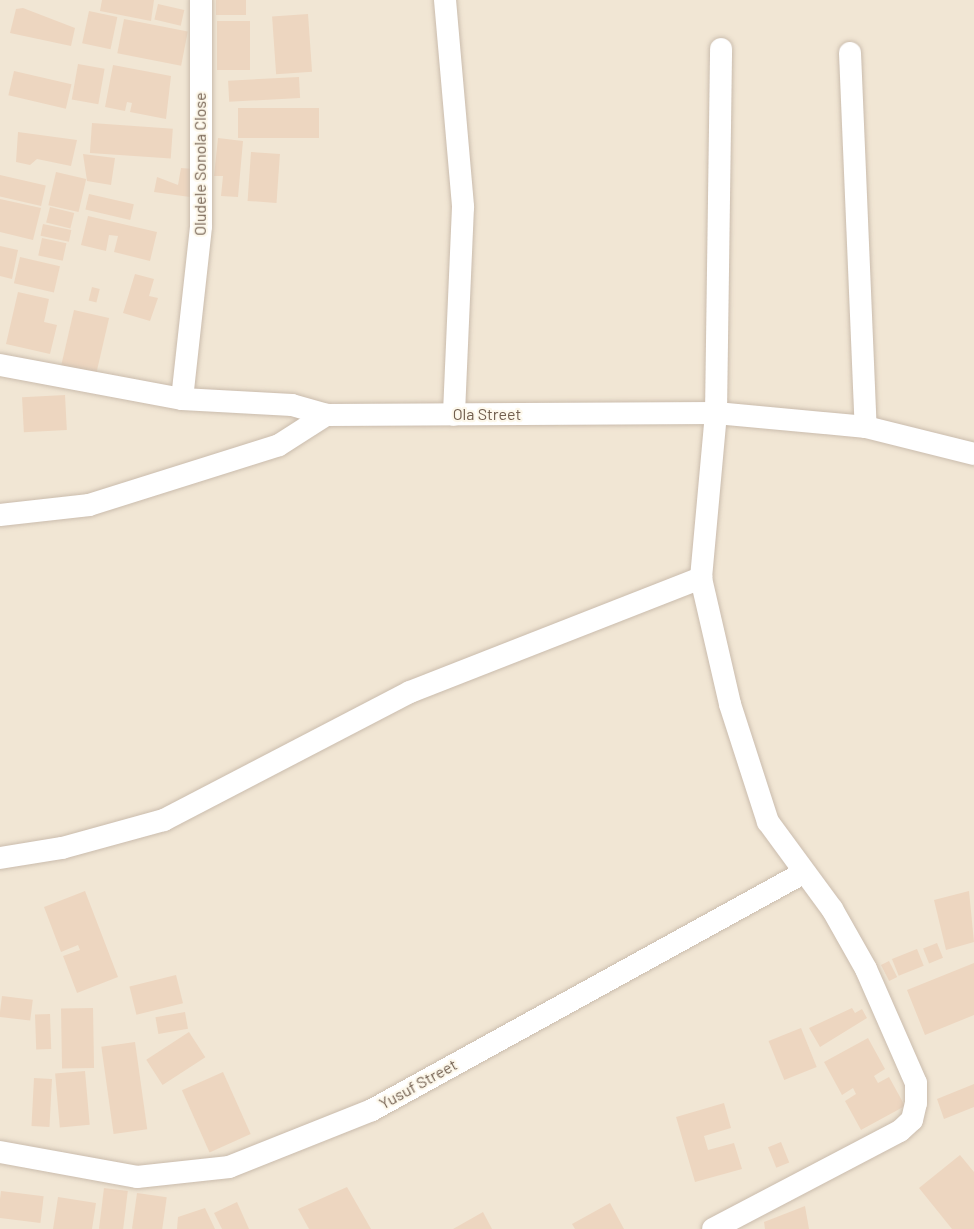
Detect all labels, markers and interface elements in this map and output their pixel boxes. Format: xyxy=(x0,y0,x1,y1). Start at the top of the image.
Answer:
street label: Oludele Sonola Close xyxy=(190,92,210,236)
street label: Ola Street xyxy=(453,404,521,424)
street label: Yusuf Street xyxy=(376,1055,460,1113)

